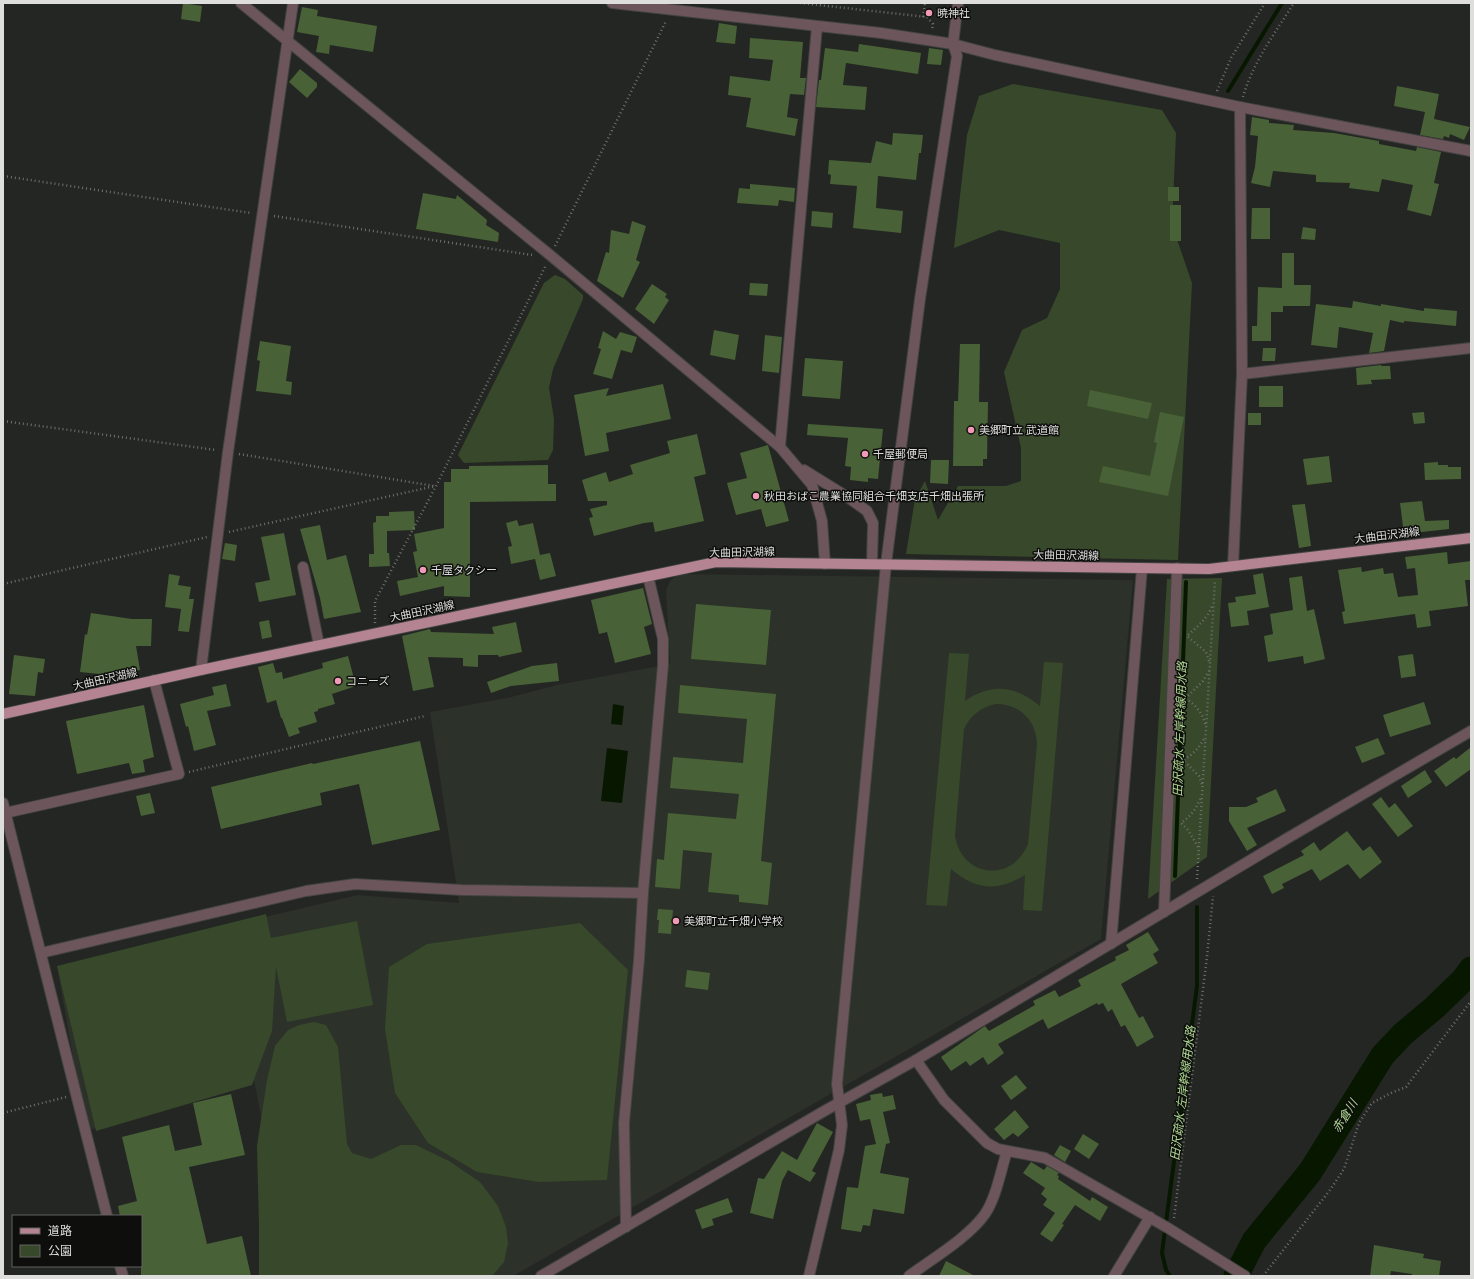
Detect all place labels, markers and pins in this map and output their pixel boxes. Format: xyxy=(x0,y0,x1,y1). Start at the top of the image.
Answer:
place label: 暁神社 xyxy=(937,7,970,19)
marker: 暁神社 xyxy=(924,8,934,18)
place label: 美郷町立 武道館 xyxy=(979,424,1059,436)
marker: 美郷町立 武道館 xyxy=(966,425,976,435)
place label: 千屋郵便局 xyxy=(873,448,928,460)
marker: 千屋郵便局 xyxy=(860,449,870,459)
place label: 秋田おばこ農業協同組合千畑支店千畑出張所 xyxy=(764,490,985,502)
marker: 秋田おばこ農業協同組合千畑支店千畑出張所 xyxy=(751,491,761,501)
place label: 千屋タクシー xyxy=(431,564,497,576)
marker: 千屋タクシー xyxy=(418,565,428,575)
place label: コニーズ xyxy=(346,675,389,687)
marker: コニーズ xyxy=(333,676,343,686)
place label: 美郷町立千畑小学校 xyxy=(684,915,783,927)
marker: 美郷町立千畑小学校 xyxy=(671,916,681,926)

